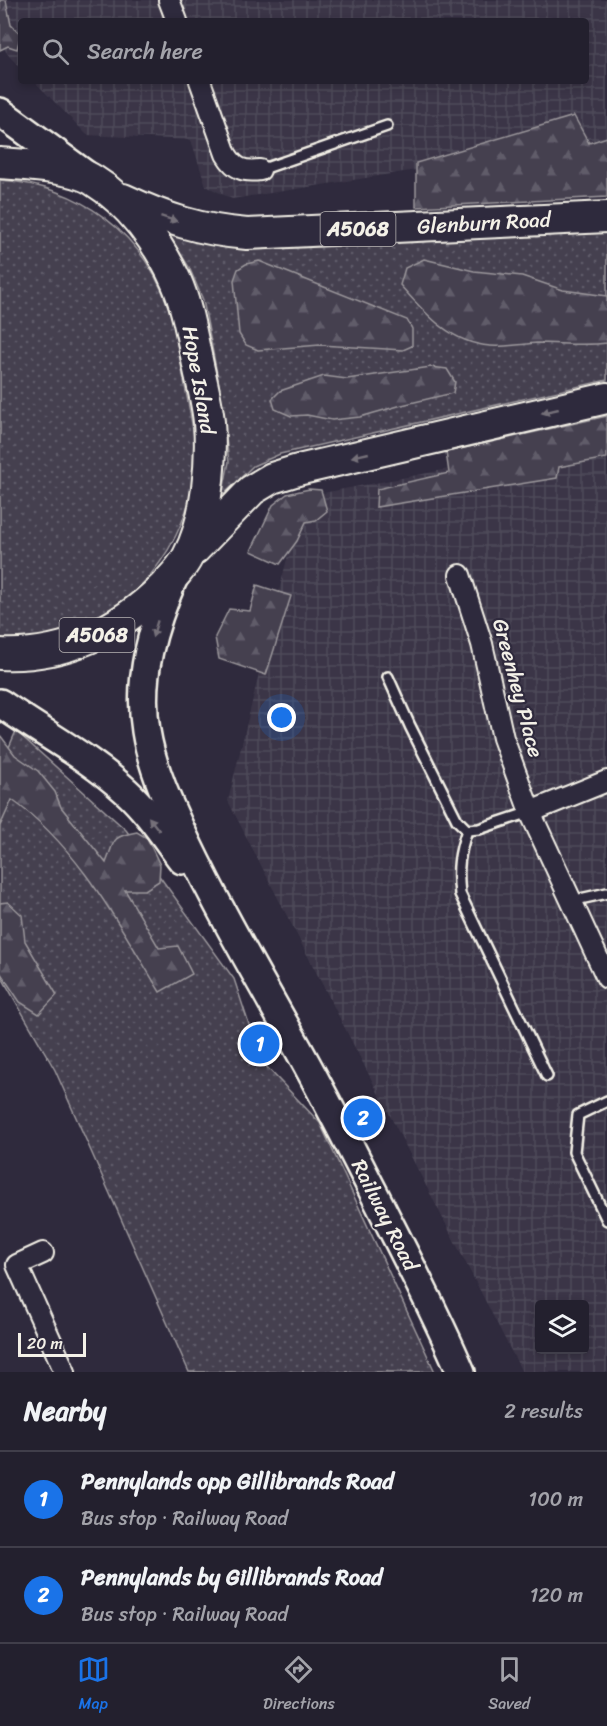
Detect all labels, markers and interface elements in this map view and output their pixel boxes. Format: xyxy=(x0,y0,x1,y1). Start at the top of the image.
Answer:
search box xyxy=(18,18,589,84)
text: Search here xyxy=(87,32,203,71)
icon: search xyxy=(39,35,72,68)
street label: Glenburn Road xyxy=(416,200,554,245)
road number: A5068 xyxy=(320,212,395,246)
one-way arrow xyxy=(160,214,178,224)
street label: Hope Island xyxy=(171,323,228,439)
one-way arrow xyxy=(541,407,559,417)
one-way arrow xyxy=(351,451,369,461)
street label: Greenhey Place xyxy=(481,614,555,762)
road number: A5068 xyxy=(60,618,134,652)
one-way arrow xyxy=(150,620,159,638)
your location xyxy=(267,703,296,732)
one-way arrow xyxy=(149,816,161,831)
pin: 1 xyxy=(240,1022,280,1066)
pin: 2 xyxy=(344,1096,382,1140)
street label: Railway Road xyxy=(341,1152,430,1279)
map controls xyxy=(535,1300,589,1354)
button: layers xyxy=(535,1300,589,1354)
text: 20 m xyxy=(27,1329,63,1358)
scale bar xyxy=(18,1330,86,1358)
text: Nearby xyxy=(24,1388,106,1434)
text: 2 results xyxy=(504,1394,583,1429)
text: Pennylands opp Gillibrands Road xyxy=(81,1462,394,1501)
text: 1 xyxy=(39,1482,48,1517)
text: 100 m xyxy=(529,1482,583,1517)
text: Bus stop · Railway Road xyxy=(81,1501,288,1536)
text: Pennylands by Gillibrands Road xyxy=(81,1558,383,1597)
text: 2 xyxy=(38,1578,49,1613)
text: 120 m xyxy=(530,1578,583,1613)
text: Bus stop · Railway Road xyxy=(81,1597,288,1632)
tab: Map xyxy=(77,1653,110,1718)
tab: Directions xyxy=(263,1653,335,1718)
tab: Saved xyxy=(488,1653,530,1718)

